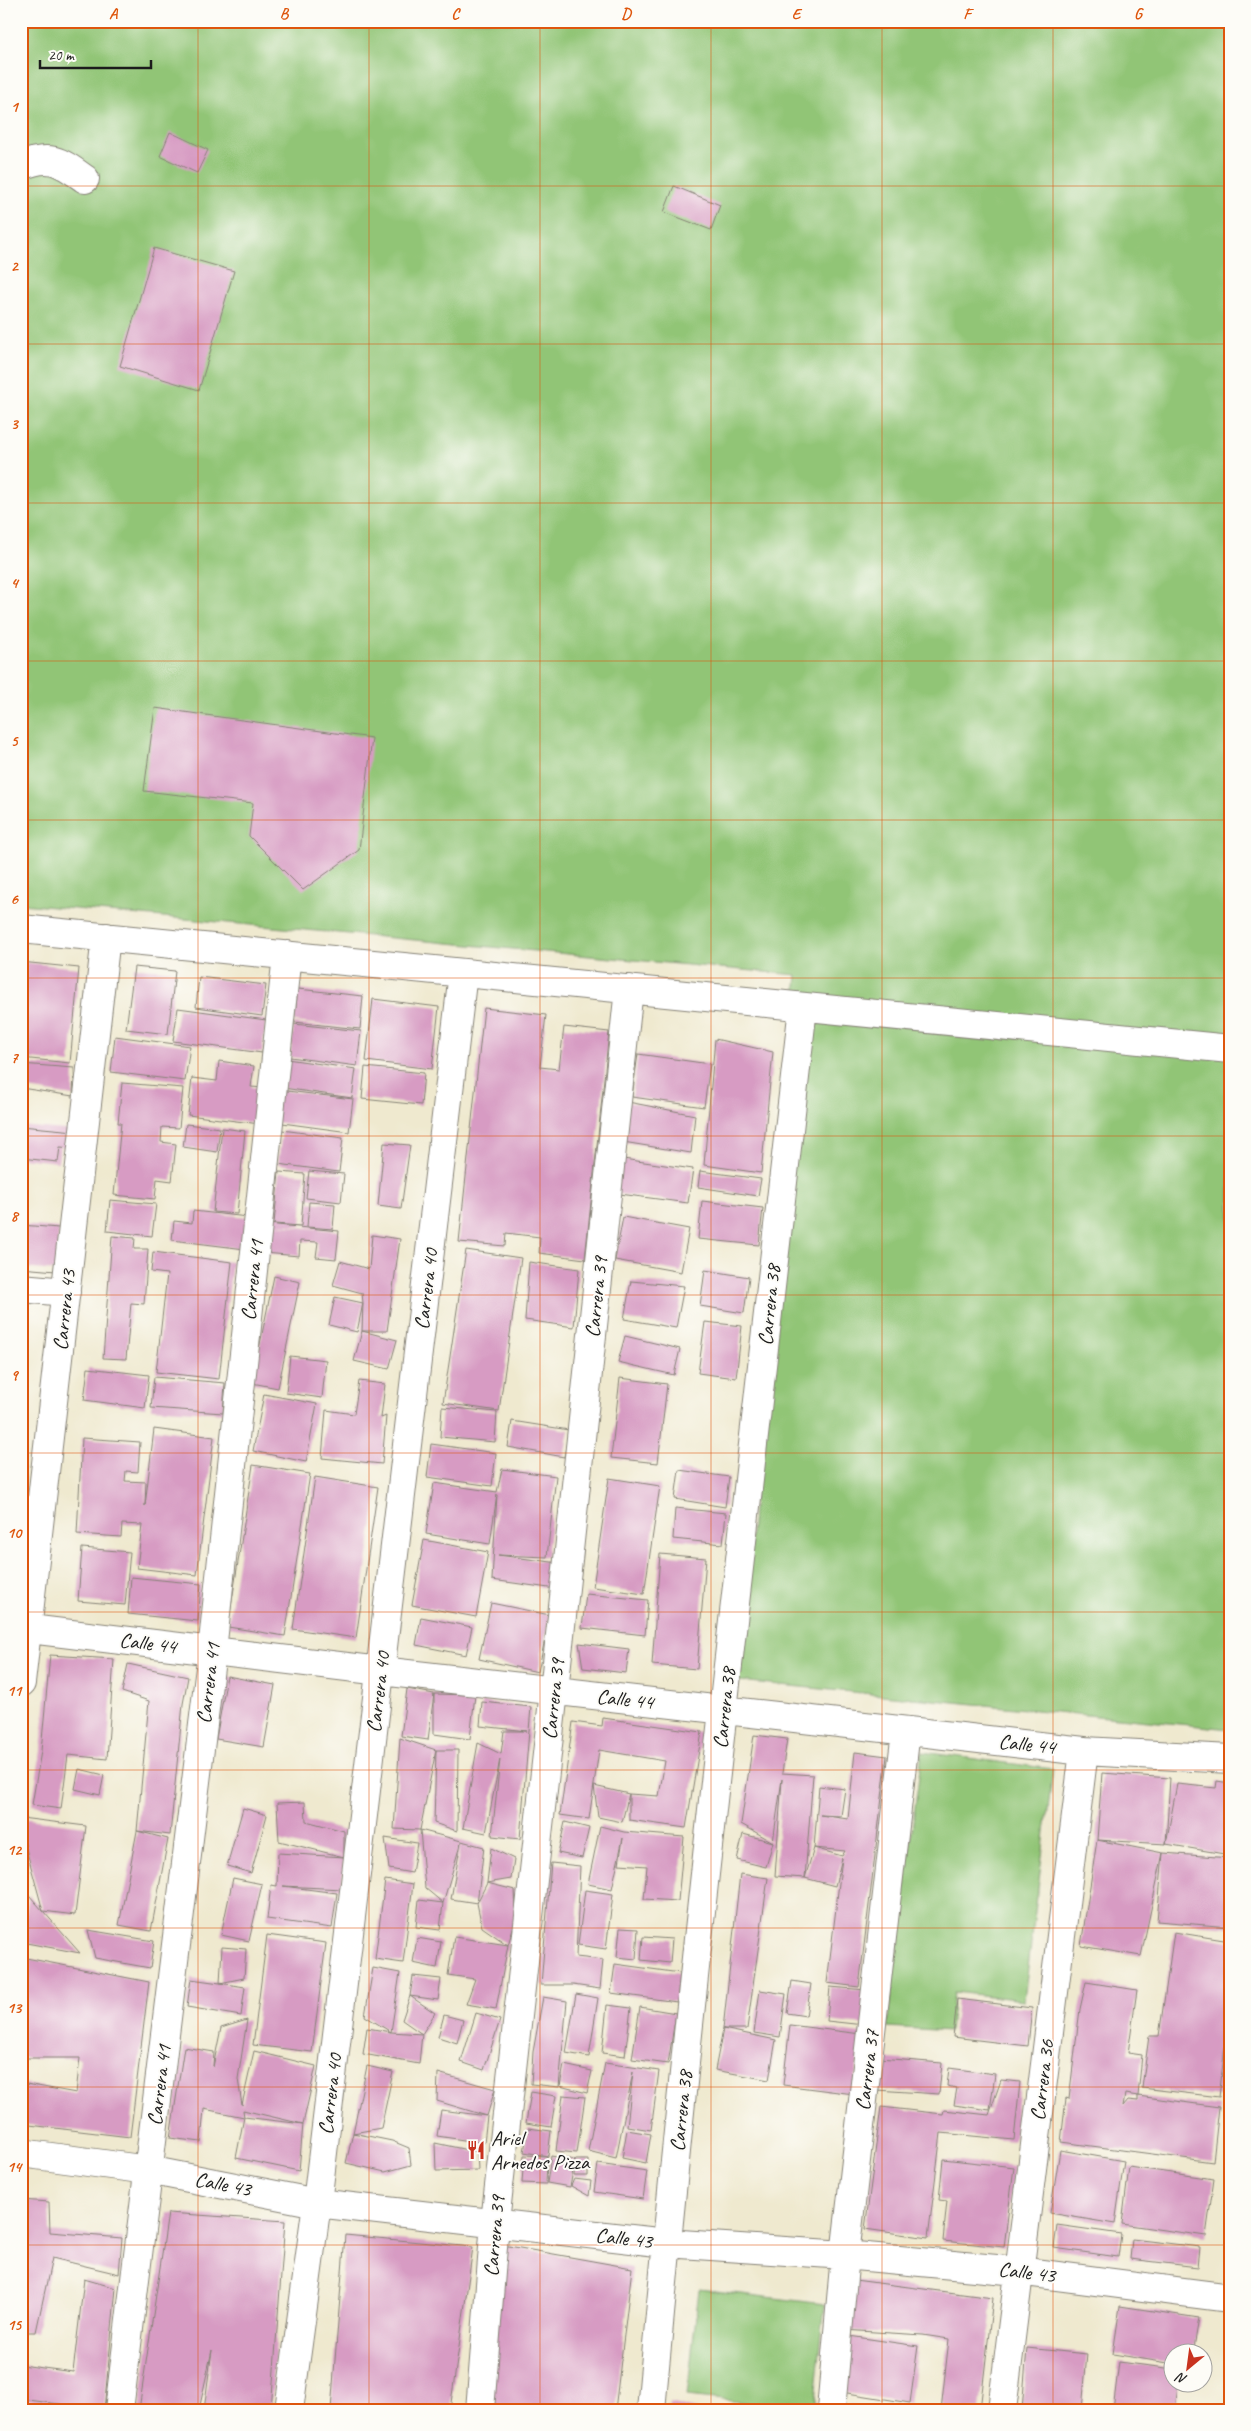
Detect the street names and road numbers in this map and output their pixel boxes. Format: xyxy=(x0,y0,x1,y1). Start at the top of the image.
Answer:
street label: Carrera 41 xyxy=(235,1237,269,1322)
street label: Carrera 40 xyxy=(408,1246,444,1331)
street label: Carrera 39 xyxy=(579,1254,613,1339)
street label: Carrera 38 xyxy=(752,1261,786,1347)
street label: Carrera 43 xyxy=(47,1267,81,1352)
street label: Calle 44 xyxy=(118,1627,180,1660)
street label: Carrera 41 xyxy=(190,1640,226,1725)
street label: Carrera 40 xyxy=(360,1649,396,1734)
street label: Carrera 39 xyxy=(536,1656,570,1741)
street label: Carrera 38 xyxy=(707,1664,741,1750)
street label: Calle 44 xyxy=(595,1683,657,1715)
street label: Calle 44 xyxy=(997,1728,1059,1760)
street label: Carrera 37 xyxy=(849,2027,885,2112)
street label: Carrera 36 xyxy=(1024,2038,1060,2122)
street label: Carrera 41 xyxy=(141,2042,177,2127)
street label: Carrera 40 xyxy=(312,2051,348,2136)
street label: Carrera 38 xyxy=(664,2067,698,2153)
street label: Calle 43 xyxy=(193,2166,255,2202)
street label: Carrera 39 xyxy=(478,2193,511,2278)
street label: Calle 43 xyxy=(594,2222,655,2255)
street label: Calle 43 xyxy=(997,2256,1058,2289)

